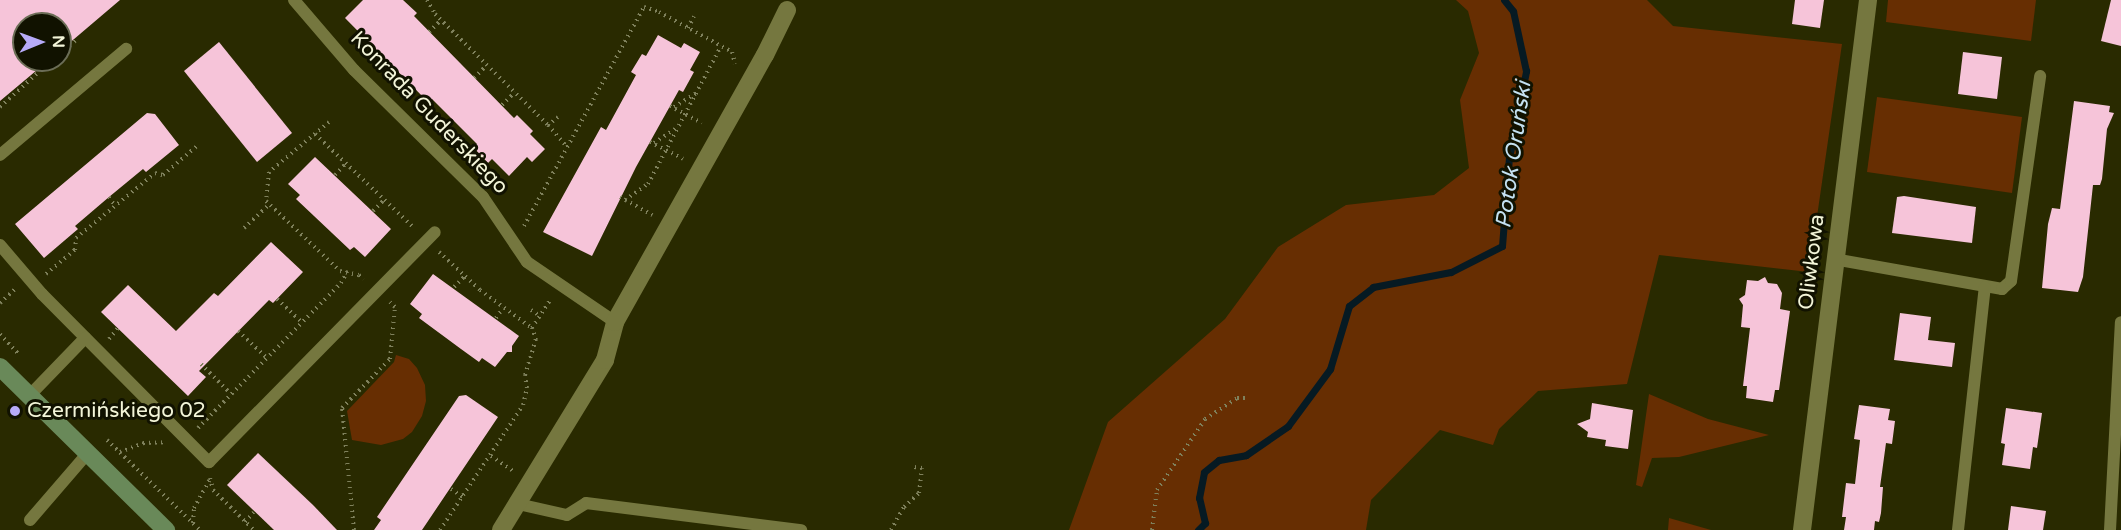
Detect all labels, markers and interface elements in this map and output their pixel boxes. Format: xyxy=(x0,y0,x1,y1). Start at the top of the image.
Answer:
north arrow xyxy=(12,12,72,72)
street label: Konrada Guderskiego xyxy=(345,26,513,200)
text: N xyxy=(48,35,68,48)
water label: Potok Oruński xyxy=(1491,80,1537,230)
street label: Oliwkowa xyxy=(1794,213,1830,311)
place label: Czermińskiego 02 xyxy=(27,398,206,424)
marker: Czermińskiego 02 xyxy=(8,404,22,418)

